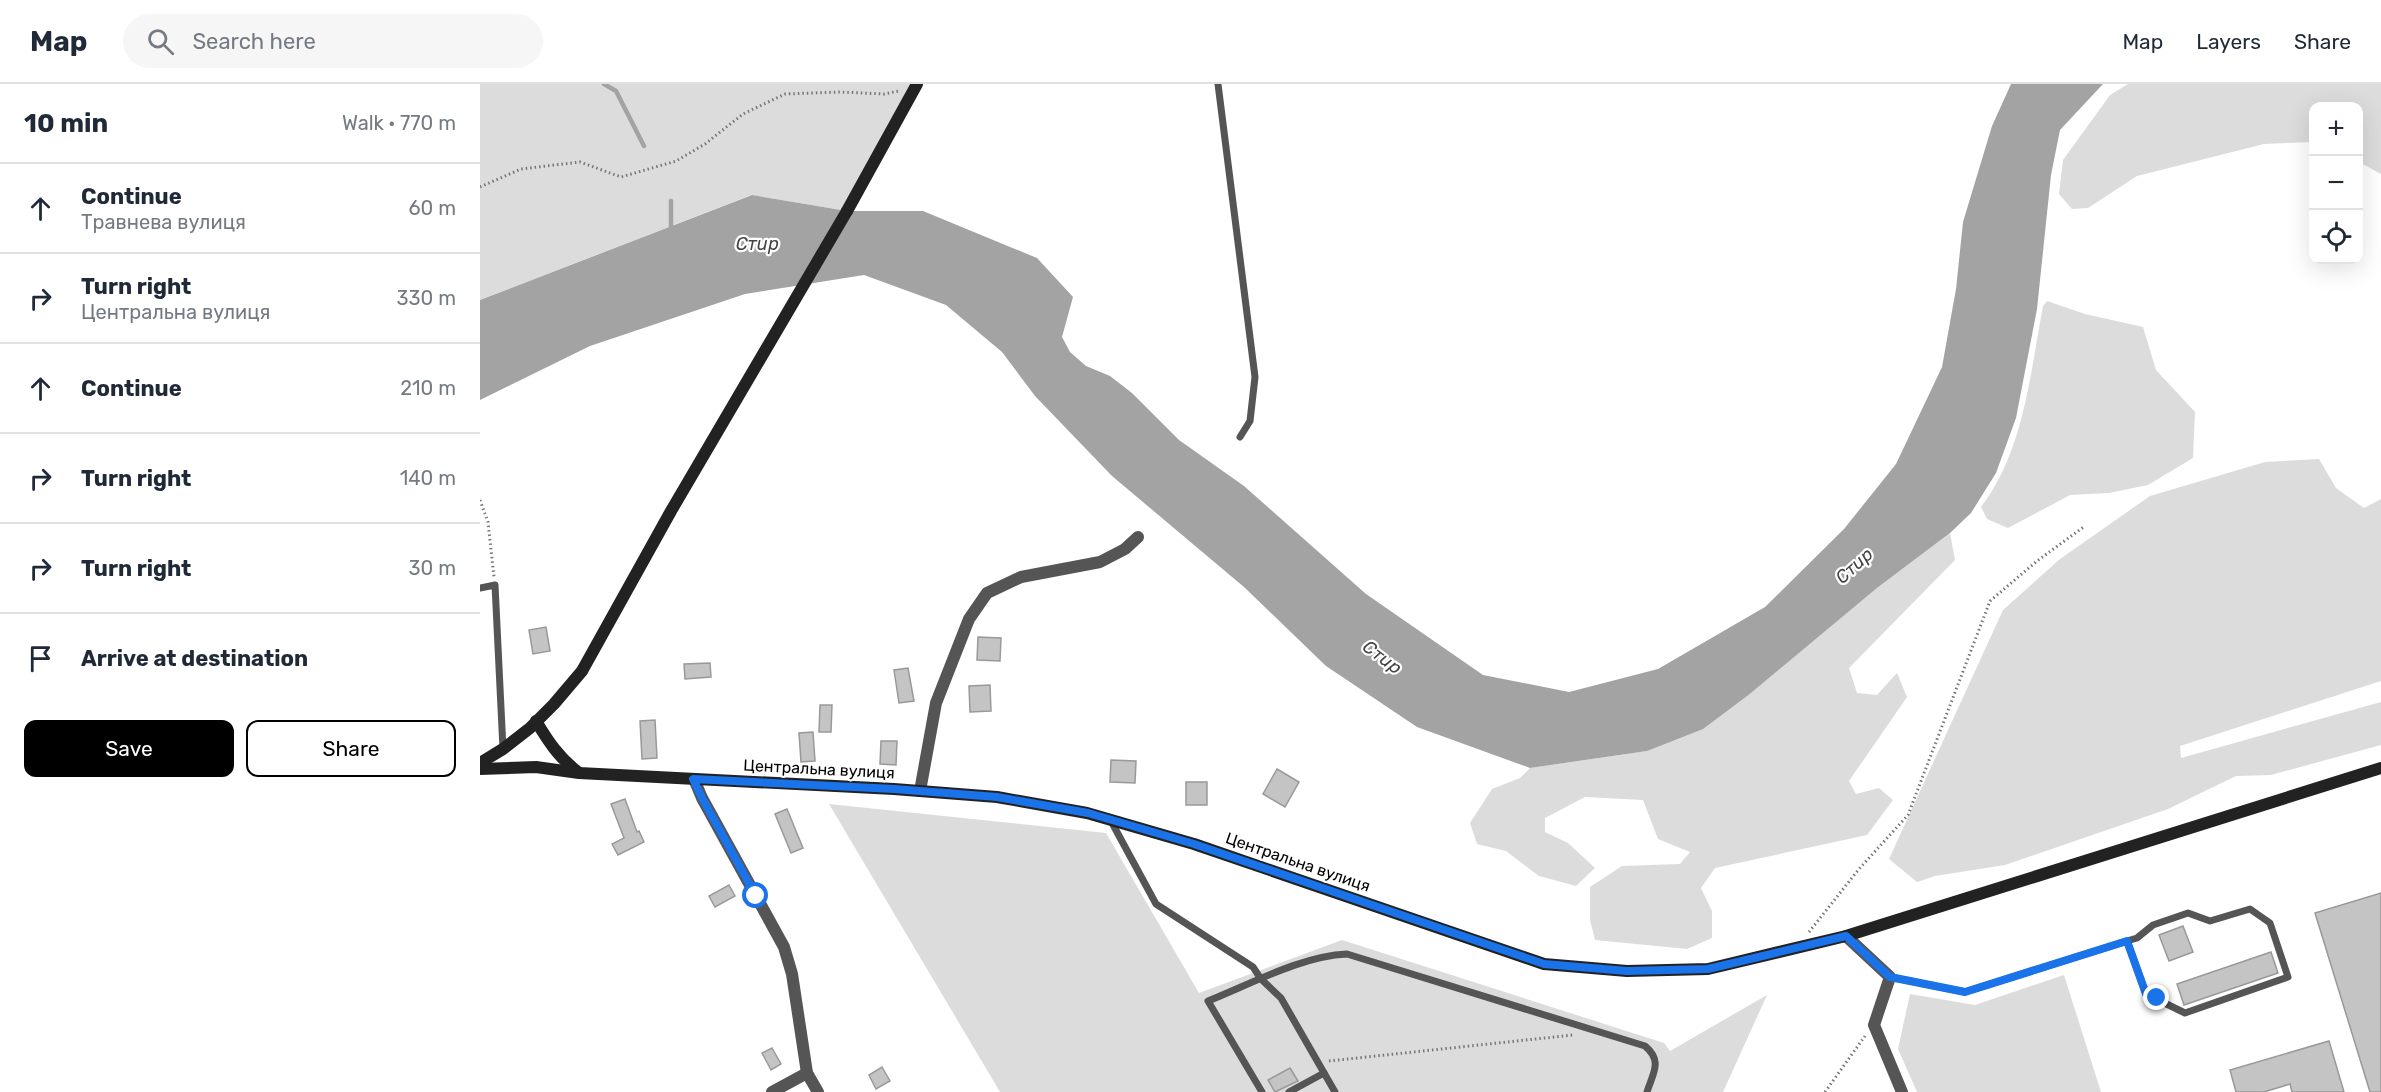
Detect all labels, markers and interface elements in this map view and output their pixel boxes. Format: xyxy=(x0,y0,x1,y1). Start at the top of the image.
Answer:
search box xyxy=(123,14,543,68)
text: Map xyxy=(30,25,87,58)
icon: search xyxy=(144,25,177,58)
text: Search here xyxy=(192,28,316,55)
text: Map xyxy=(2122,29,2163,54)
text: Layers xyxy=(2196,29,2261,54)
text: Share xyxy=(2294,29,2351,54)
map controls xyxy=(2309,102,2363,264)
button: + xyxy=(2309,102,2363,156)
text: 10 min xyxy=(24,108,108,139)
text: Walk · 770 m xyxy=(342,111,456,135)
button: − xyxy=(2309,156,2363,210)
text: Continue xyxy=(81,183,182,210)
icon: ahead xyxy=(24,192,57,225)
text: 60 m xyxy=(409,196,456,220)
text: Травнева вулиця xyxy=(81,210,246,234)
button: locate xyxy=(2309,210,2363,264)
water label: Стир xyxy=(736,233,779,255)
text: Turn right xyxy=(81,273,191,300)
icon: right xyxy=(24,282,57,315)
text: 330 m xyxy=(397,286,456,310)
text: Центральна вулиця xyxy=(81,300,271,324)
icon: ahead xyxy=(24,372,57,405)
text: Continue xyxy=(81,375,182,402)
text: 210 m xyxy=(400,376,456,400)
icon: right xyxy=(24,462,57,495)
text: Turn right xyxy=(81,465,191,492)
text: 140 m xyxy=(400,466,456,490)
water label: Стир xyxy=(1831,543,1877,588)
icon: right xyxy=(24,552,57,585)
text: Turn right xyxy=(81,555,191,582)
text: 30 m xyxy=(409,556,456,580)
water label: Стир xyxy=(1358,635,1406,679)
icon: arrive xyxy=(24,642,57,675)
text: Arrive at destination xyxy=(81,645,308,672)
button: Save xyxy=(24,720,234,777)
button: Share xyxy=(246,720,456,777)
street label: Центральна вулиця xyxy=(743,756,895,782)
street label: Центральна вулиця xyxy=(1223,828,1373,896)
route start xyxy=(742,882,768,908)
route end xyxy=(2143,984,2169,1010)

